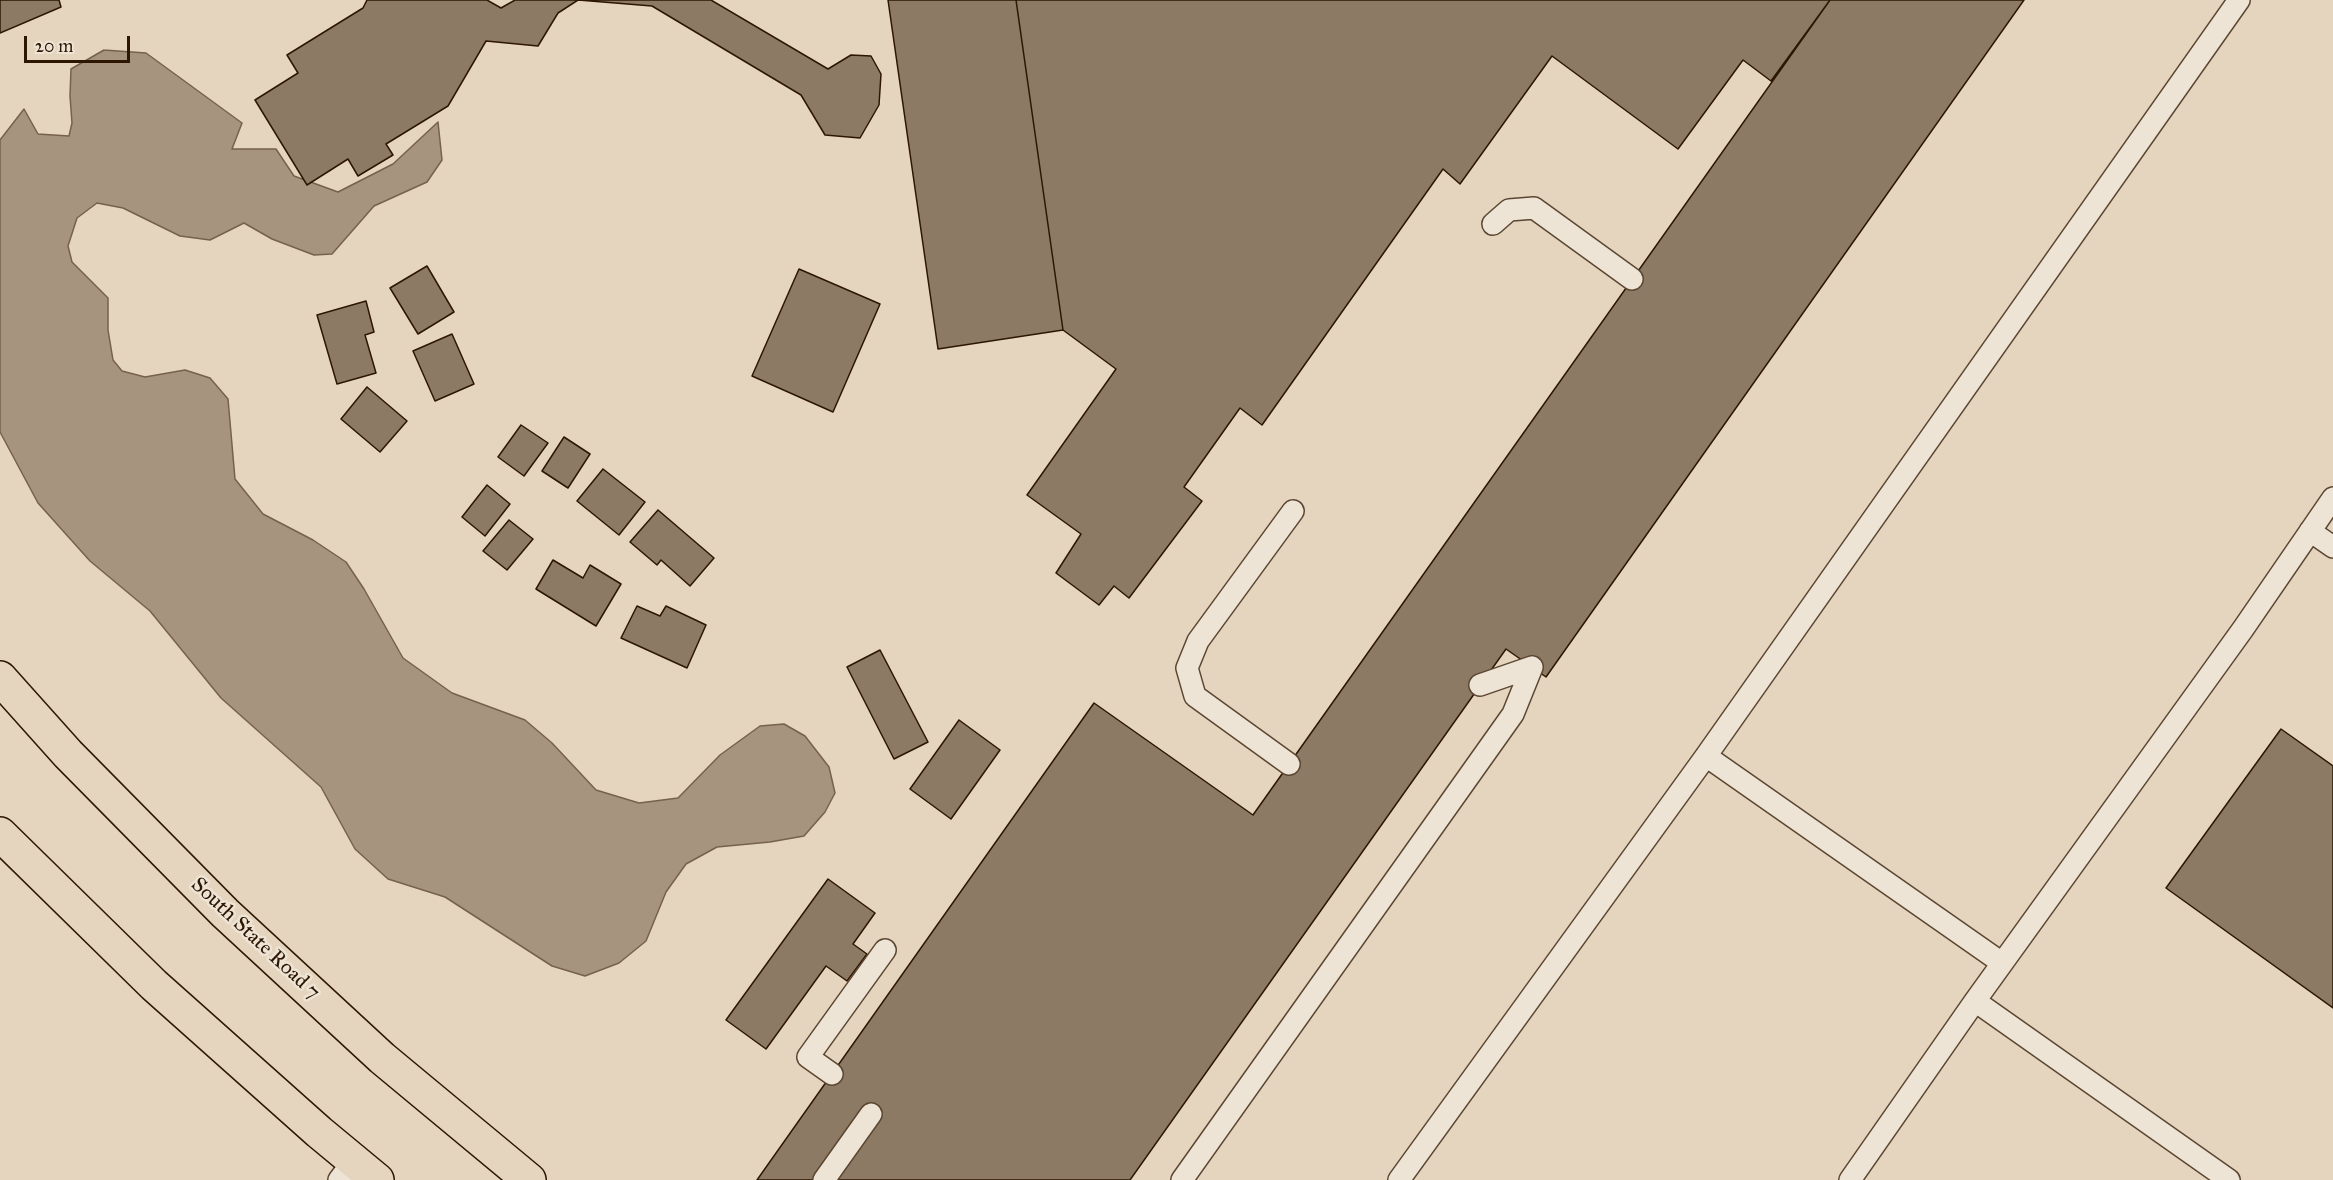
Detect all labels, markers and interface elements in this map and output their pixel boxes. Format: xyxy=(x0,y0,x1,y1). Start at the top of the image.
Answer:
scale bar xyxy=(27,24,134,62)
text: 20 m xyxy=(35,35,73,57)
street label: South State Road 7 xyxy=(185,873,325,1005)

